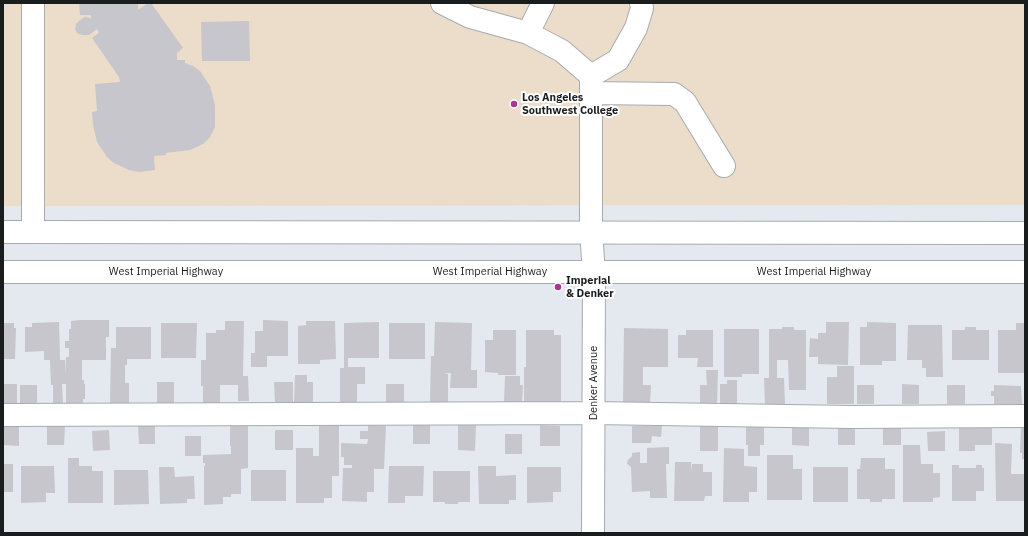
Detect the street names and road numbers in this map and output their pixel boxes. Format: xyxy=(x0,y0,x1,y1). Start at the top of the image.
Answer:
street label: West Imperial Highway xyxy=(109,265,223,279)
street label: West Imperial Highway xyxy=(433,265,547,279)
street label: West Imperial Highway xyxy=(757,265,871,279)
street label: Denker Avenue xyxy=(587,346,601,420)

